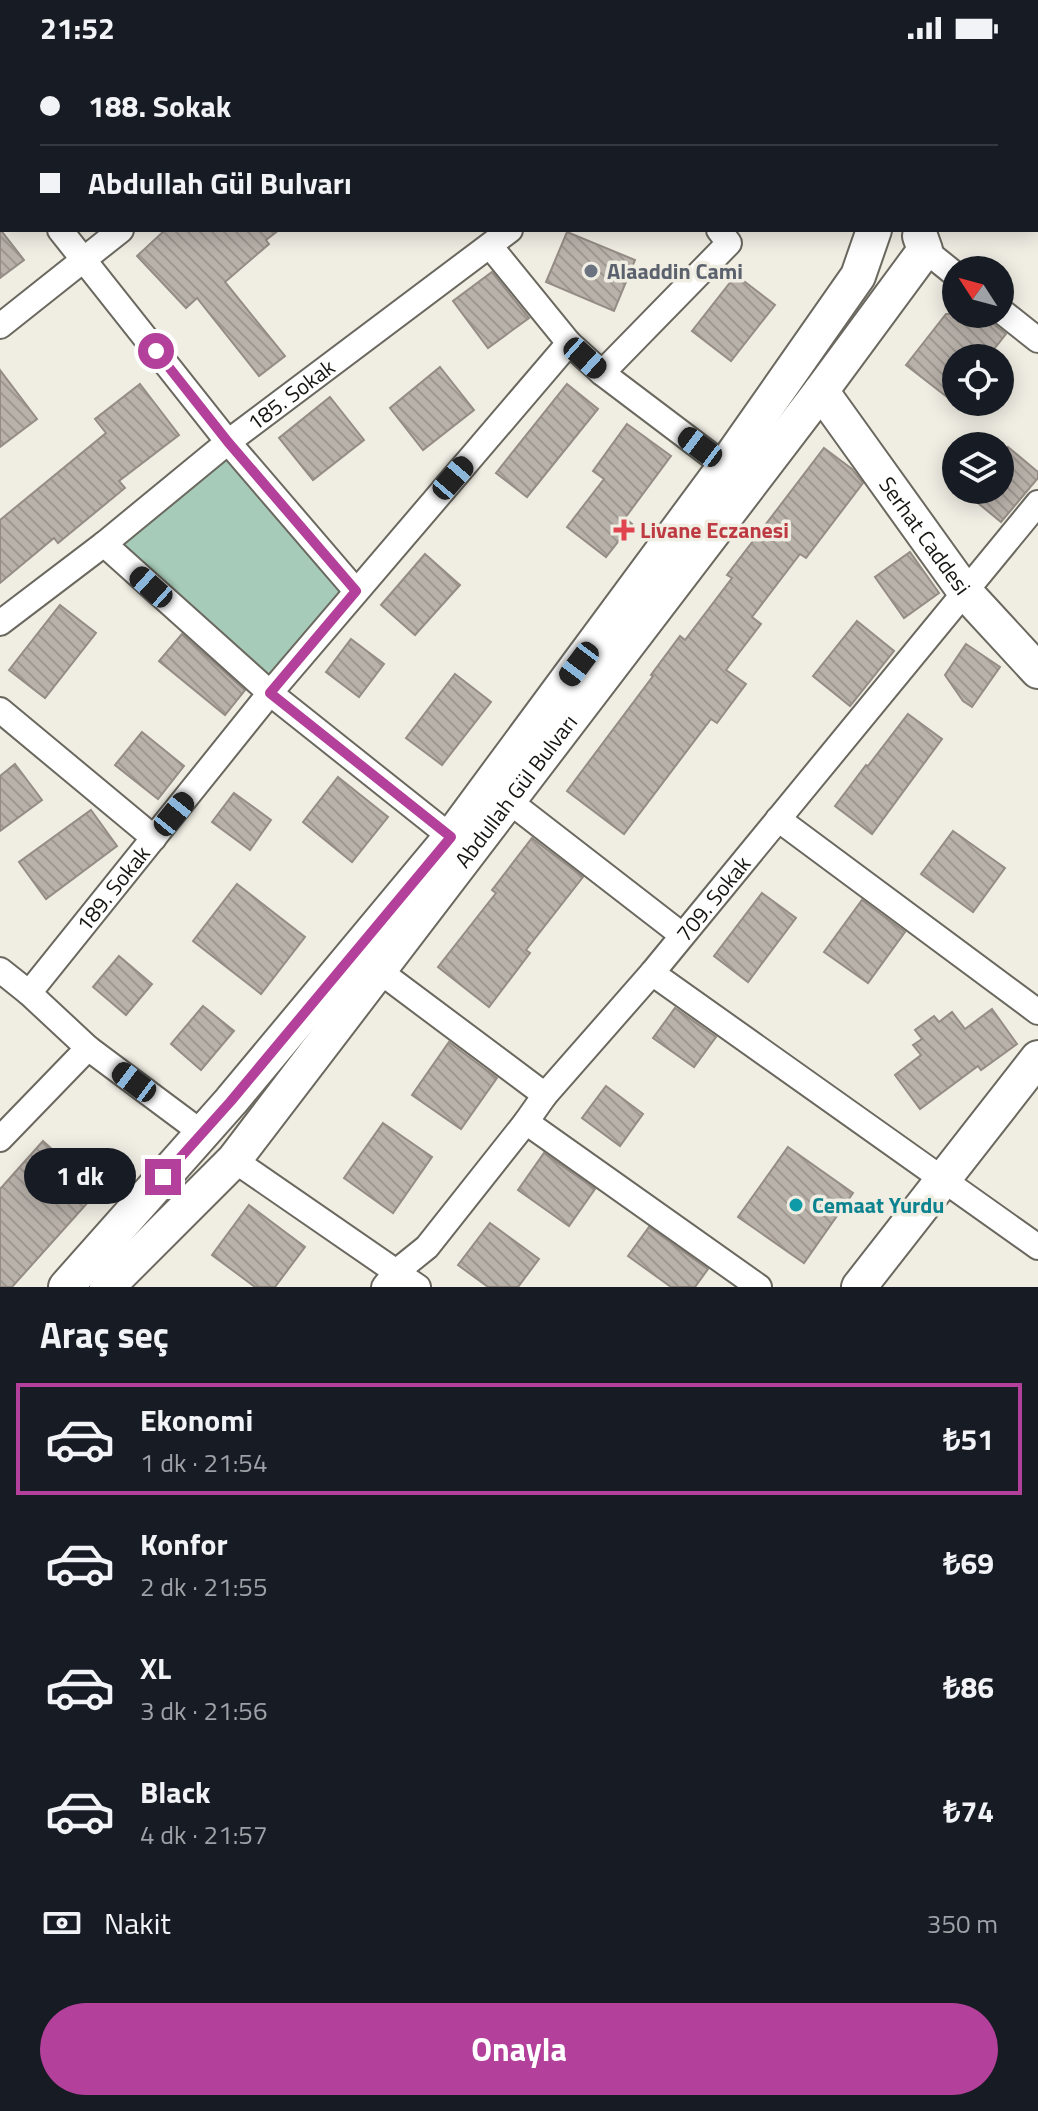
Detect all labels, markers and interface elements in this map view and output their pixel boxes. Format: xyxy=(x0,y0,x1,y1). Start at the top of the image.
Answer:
text: 21:52 xyxy=(40,5,115,51)
text: 188. Sokak xyxy=(88,83,231,129)
text: Abdullah Gül Bulvarı xyxy=(88,160,352,206)
place label: Alaaddin Cami xyxy=(607,254,743,288)
north arrow xyxy=(942,256,1014,328)
map controls xyxy=(942,256,1014,504)
marker: Alaaddin Cami xyxy=(582,262,600,280)
route start xyxy=(138,333,174,369)
car xyxy=(559,333,611,383)
button: locate xyxy=(942,344,1014,416)
street label: 185. Sokak xyxy=(240,350,342,439)
car xyxy=(674,423,726,471)
button: layers xyxy=(942,432,1014,504)
car xyxy=(428,452,478,504)
street label: Serhat Caddesi xyxy=(871,469,979,602)
place label: Livane Eczanesi xyxy=(640,513,789,547)
marker: Livane Eczanesi xyxy=(615,521,633,539)
car xyxy=(125,562,177,612)
car xyxy=(555,638,603,690)
street label: Abdullah Gül Bulvarı xyxy=(446,707,586,875)
car xyxy=(150,788,198,840)
street label: 189. Sokak xyxy=(68,838,158,939)
street label: 709. Sokak xyxy=(667,848,759,949)
car xyxy=(108,1058,160,1106)
callout: 1 dk xyxy=(23,1149,135,1205)
text: 1 dk xyxy=(56,1156,104,1195)
route end xyxy=(145,1159,181,1195)
place label: Cemaat Yurdu xyxy=(812,1188,945,1222)
marker: Cemaat Yurdu xyxy=(787,1196,805,1214)
text: Araç seç xyxy=(40,1307,169,1362)
text: Ekonomi xyxy=(140,1397,253,1443)
icon: car xyxy=(44,1403,116,1475)
text: ₺51 xyxy=(943,1416,994,1462)
text: 1 dk · 21:54 xyxy=(140,1443,267,1482)
text: Konfor xyxy=(140,1521,228,1567)
icon: car xyxy=(44,1527,116,1599)
text: ₺69 xyxy=(943,1540,994,1586)
text: 2 dk · 21:55 xyxy=(140,1567,267,1606)
text: XL xyxy=(140,1645,171,1691)
icon: car xyxy=(44,1651,116,1723)
text: ₺86 xyxy=(943,1664,994,1710)
text: 3 dk · 21:56 xyxy=(140,1691,267,1730)
text: Black xyxy=(140,1769,211,1815)
icon: car xyxy=(44,1775,116,1847)
text: ₺74 xyxy=(943,1788,994,1834)
text: 4 dk · 21:57 xyxy=(140,1815,267,1854)
text: Nakit xyxy=(104,1900,171,1946)
icon: cash xyxy=(40,1901,84,1945)
text: 350 m xyxy=(927,1904,998,1943)
button: Onayla xyxy=(40,2003,998,2095)

